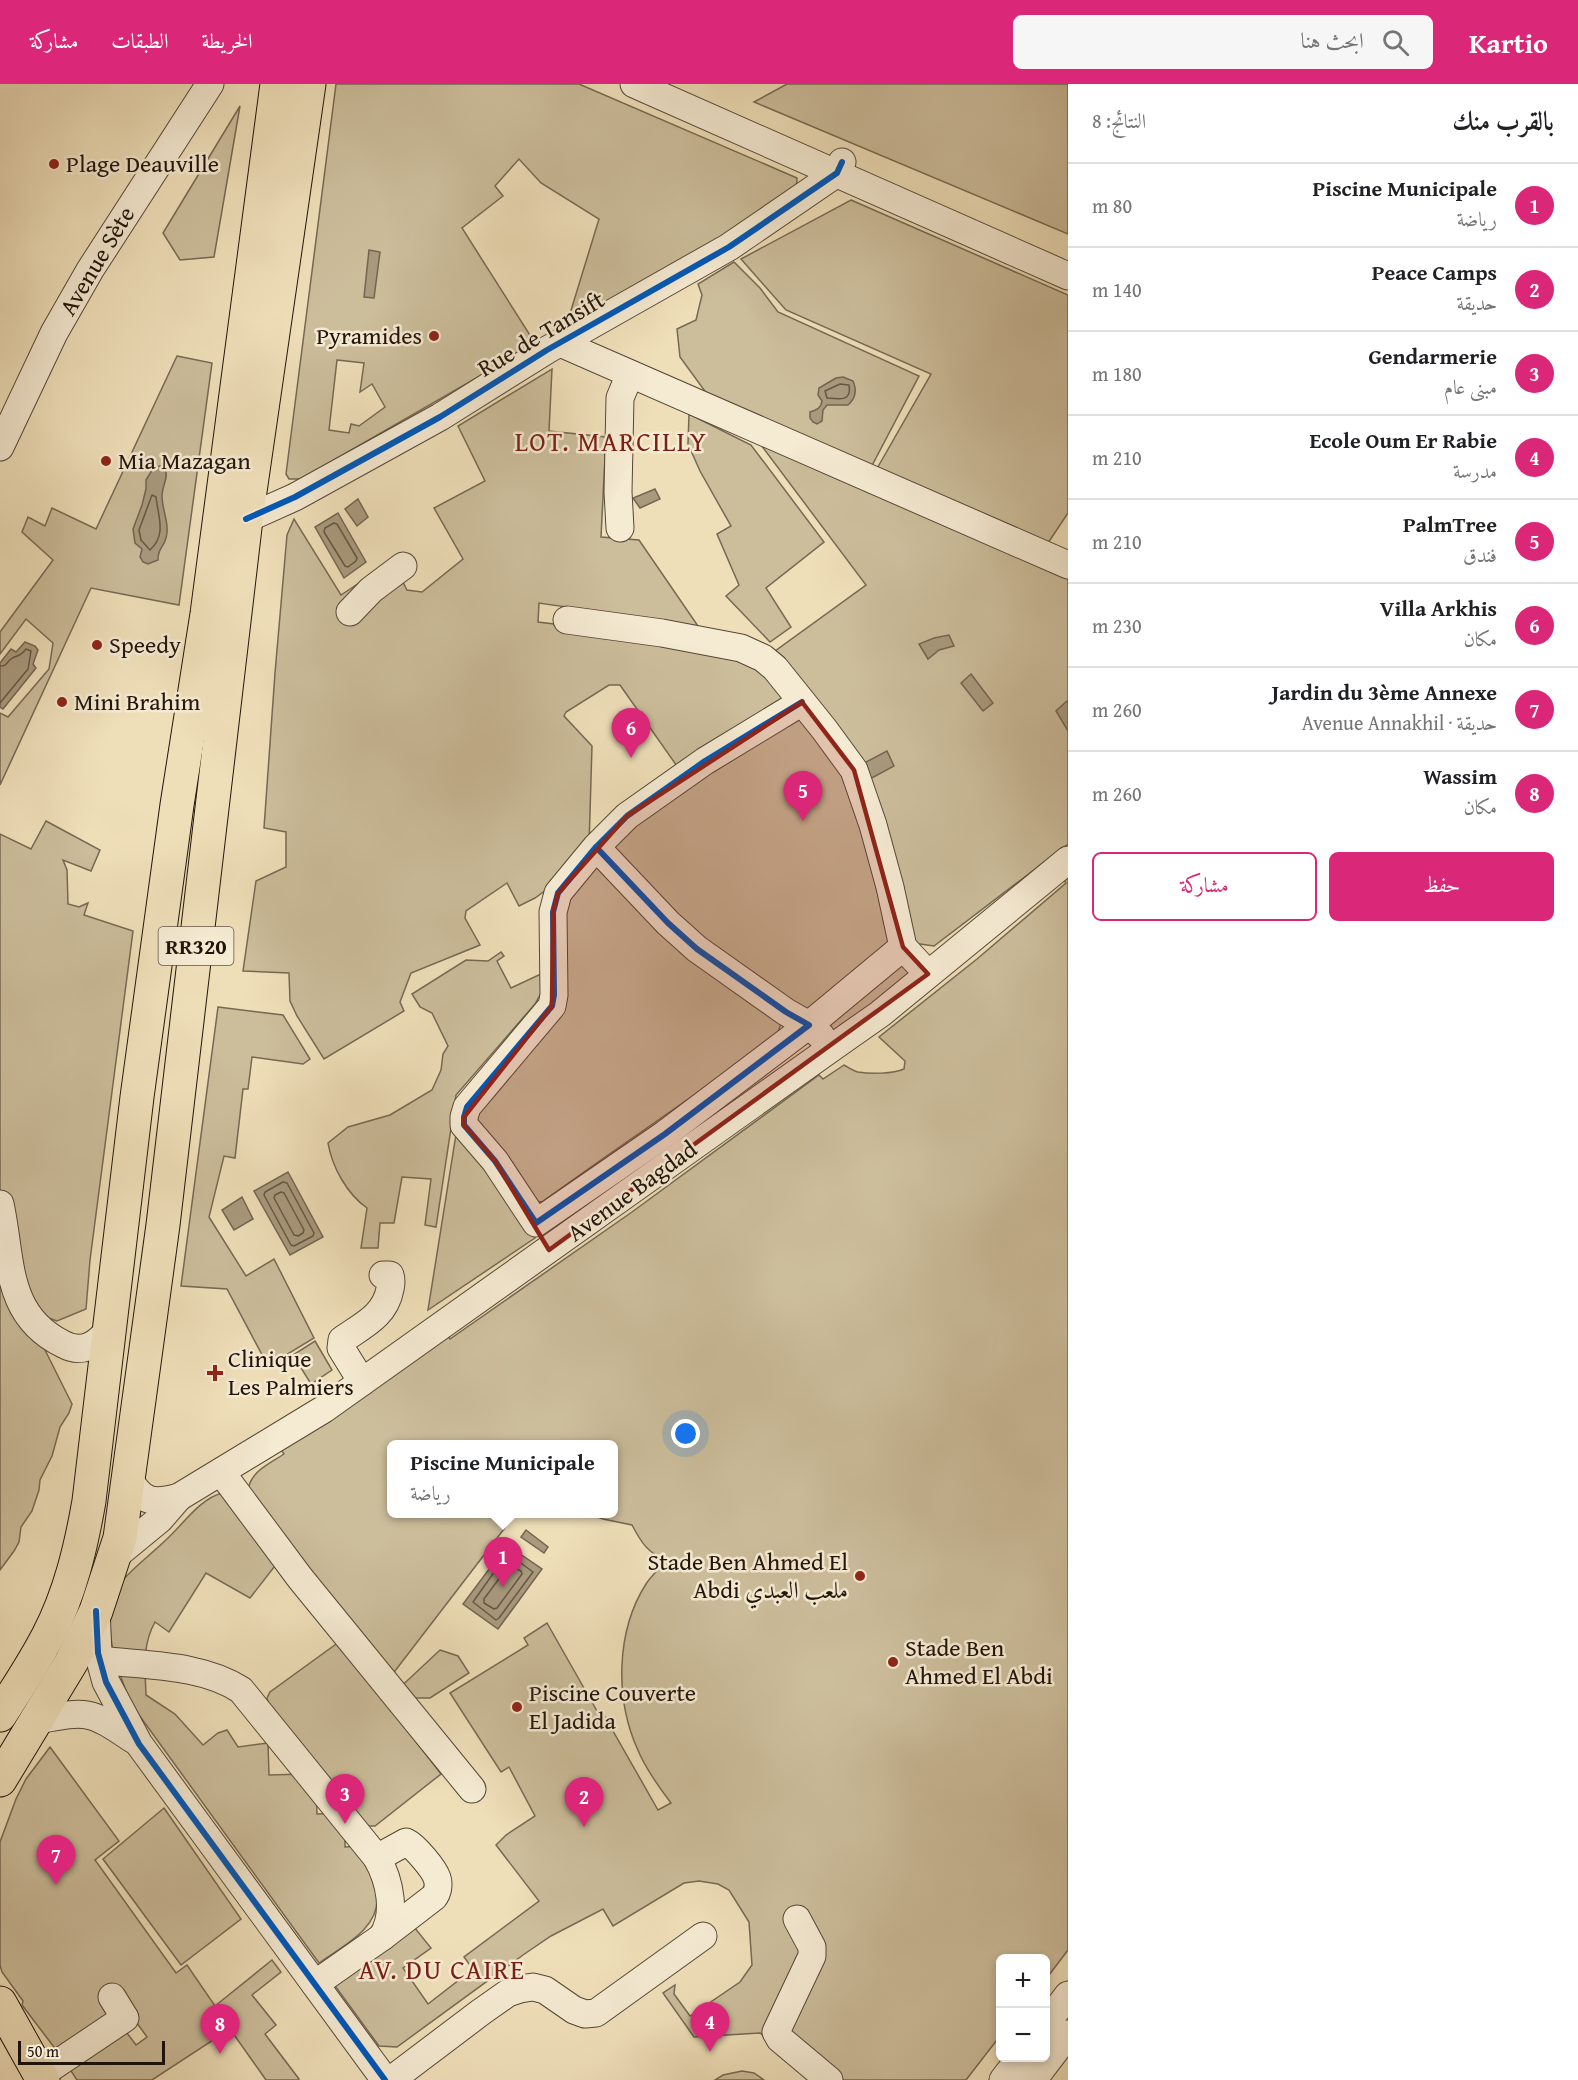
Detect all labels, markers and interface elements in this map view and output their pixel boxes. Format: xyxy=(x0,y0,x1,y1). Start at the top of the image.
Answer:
search box xyxy=(1013,15,1433,69)
text: Kartio xyxy=(1469,22,1548,63)
text: ابحث هنا xyxy=(1300,24,1364,56)
text: مشاركة xyxy=(30,25,78,56)
text: الطبقات xyxy=(111,25,168,56)
text: الخريطة xyxy=(201,25,253,56)
icon: search xyxy=(1379,26,1412,59)
text: بالقرب منك xyxy=(1452,101,1554,140)
text: النتائج: 8 xyxy=(1092,106,1146,135)
place label: Plage Deauville xyxy=(66,146,219,181)
marker: Plage Deauville xyxy=(47,157,61,171)
text: Piscine Municipale xyxy=(1313,172,1497,204)
text: 80 m xyxy=(1092,191,1132,220)
text: 1 xyxy=(1529,191,1540,220)
street label: Avenue Sète xyxy=(50,200,143,322)
text: رياضة xyxy=(1457,204,1497,233)
text: Peace Camps xyxy=(1372,256,1497,288)
text: 140 m xyxy=(1092,275,1142,304)
text: 2 xyxy=(1529,275,1540,304)
street label: Rue de Tansift xyxy=(471,282,611,385)
text: حديقة xyxy=(1457,288,1497,317)
place label: Pyramides xyxy=(316,318,422,353)
marker: Pyramides xyxy=(427,329,441,343)
text: Gendarmerie xyxy=(1368,340,1497,372)
text: 180 m xyxy=(1092,359,1142,388)
text: 3 xyxy=(1529,359,1540,388)
text: مبنى عام xyxy=(1444,372,1497,401)
district label: LOT. MARCILLY xyxy=(515,421,707,461)
text: Ecole Oum Er Rabie xyxy=(1309,424,1497,456)
place label: Mia Mazagan xyxy=(118,443,251,478)
text: 210 m xyxy=(1092,443,1142,472)
text: 4 xyxy=(1529,443,1540,472)
marker: Mia Mazagan xyxy=(99,454,113,468)
text: مدرسة xyxy=(1453,456,1497,485)
text: PalmTree xyxy=(1403,508,1497,540)
text: 210 m xyxy=(1092,527,1142,556)
text: 5 xyxy=(1529,527,1540,556)
text: فندق xyxy=(1463,540,1497,569)
text: Villa Arkhis xyxy=(1380,592,1497,624)
text: 230 m xyxy=(1092,611,1142,640)
text: 6 xyxy=(1529,611,1540,640)
text: مكان xyxy=(1463,624,1497,653)
place label: Speedy xyxy=(109,627,181,662)
marker: Speedy xyxy=(90,638,104,652)
text: Jardin du 3ème Annexe xyxy=(1272,676,1497,708)
place label: Mini Brahim xyxy=(74,684,201,719)
marker: Mini Brahim xyxy=(55,695,69,709)
text: 260 m xyxy=(1092,695,1142,724)
text: 7 xyxy=(1529,695,1540,724)
pin: 6 xyxy=(612,708,650,758)
text: حديقة · Avenue Annakhil xyxy=(1302,708,1497,737)
text: Wassim xyxy=(1423,760,1497,792)
pin: 5 xyxy=(784,772,822,821)
text: 260 m xyxy=(1092,779,1142,808)
text: 8 xyxy=(1529,779,1540,808)
text: مكان xyxy=(1463,792,1497,821)
button: مشاركة xyxy=(1092,852,1317,921)
button: حفظ xyxy=(1329,852,1554,921)
road number: RR320 xyxy=(158,927,234,965)
street label: Avenue Bagdad xyxy=(560,1131,704,1250)
place label: Clinique Les Palmiers xyxy=(228,1341,354,1404)
marker: Clinique Les Palmiers xyxy=(206,1364,224,1382)
your location xyxy=(671,1419,700,1448)
popup xyxy=(387,1440,618,1518)
text: Piscine Municipale xyxy=(410,1446,595,1478)
text: رياضة xyxy=(410,1478,451,1507)
pin: 1 xyxy=(484,1538,522,1587)
place label: Stade Ben Ahmed El Abdi ملعب العبدي xyxy=(648,1544,848,1609)
marker: Stade Ben Ahmed El Abdi ملعب العبدي xyxy=(853,1569,867,1583)
place label: Stade Ben Ahmed El Abdi xyxy=(905,1630,1053,1693)
marker: Stade Ben Ahmed El Abdi xyxy=(886,1655,900,1669)
place label: Piscine Couverte El Jadida xyxy=(529,1675,696,1738)
marker: Piscine Couverte El Jadida xyxy=(510,1700,524,1714)
pin: 3 xyxy=(326,1774,364,1824)
pin: 2 xyxy=(564,1778,604,1827)
pin: 7 xyxy=(36,1836,76,1885)
district label: AV. DU CAIRE xyxy=(359,1949,525,1989)
map controls xyxy=(996,1954,1050,2062)
button: + xyxy=(996,1954,1050,2008)
pin: 4 xyxy=(690,2002,730,2052)
pin: 8 xyxy=(200,2004,240,2054)
button: − xyxy=(996,2008,1050,2062)
scale bar xyxy=(18,2038,165,2066)
text: 50 m xyxy=(27,2039,59,2063)

